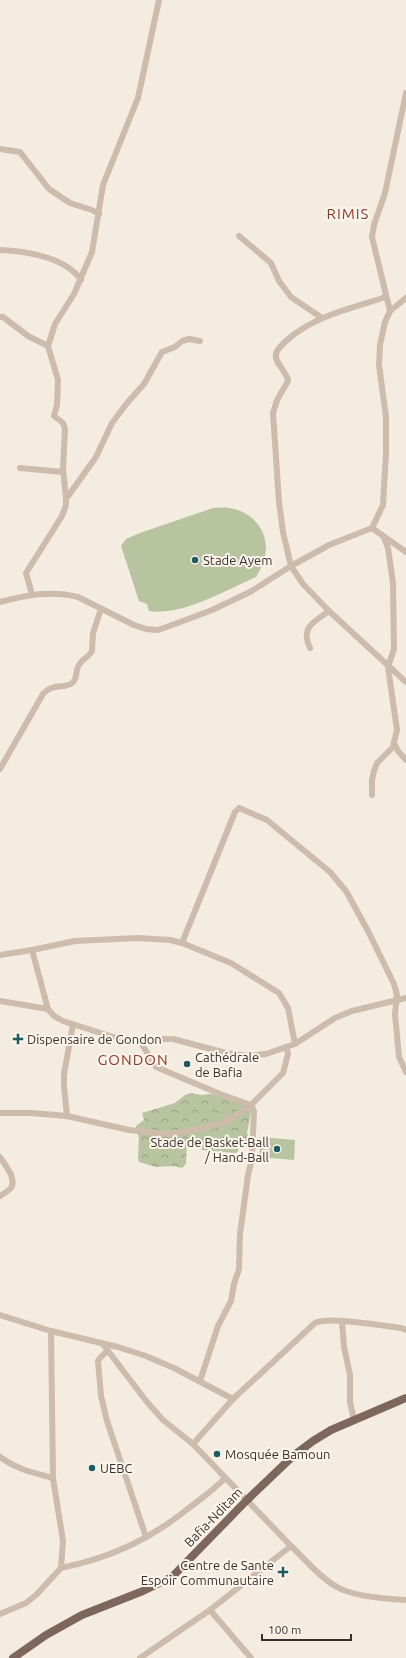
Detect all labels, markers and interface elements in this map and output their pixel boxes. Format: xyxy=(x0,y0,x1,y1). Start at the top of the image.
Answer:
district label: RIMIS xyxy=(327,205,369,222)
place label: Stade Ayem xyxy=(203,553,272,567)
marker: Stade Ayem xyxy=(190,555,200,565)
place label: Dispensaire de Gondon xyxy=(27,1032,162,1046)
marker: Dispensaire de Gondon xyxy=(12,1033,24,1045)
place label: Cathédrale de Bafia xyxy=(195,1050,259,1079)
district label: GONDON xyxy=(97,1051,169,1068)
marker: Cathédrale de Bafia xyxy=(182,1059,192,1069)
place label: Stade de Basket-Ball / Hand-Ball xyxy=(151,1135,270,1164)
marker: Stade de Basket-Ball / Hand-Ball xyxy=(272,1144,282,1154)
place label: Mosquée Bamoun xyxy=(225,1447,331,1461)
marker: Mosquée Bamoun xyxy=(212,1449,222,1459)
place label: UEBC xyxy=(100,1461,132,1475)
marker: UEBC xyxy=(87,1463,97,1473)
street label: Bafia-Nditam xyxy=(181,1485,245,1549)
place label: Centre de Sante Espoir Communautaire xyxy=(141,1558,274,1587)
marker: Centre de Sante Espoir Communautaire xyxy=(277,1566,289,1578)
scale bar xyxy=(262,1616,351,1642)
text: 100 m xyxy=(268,1623,301,1636)

